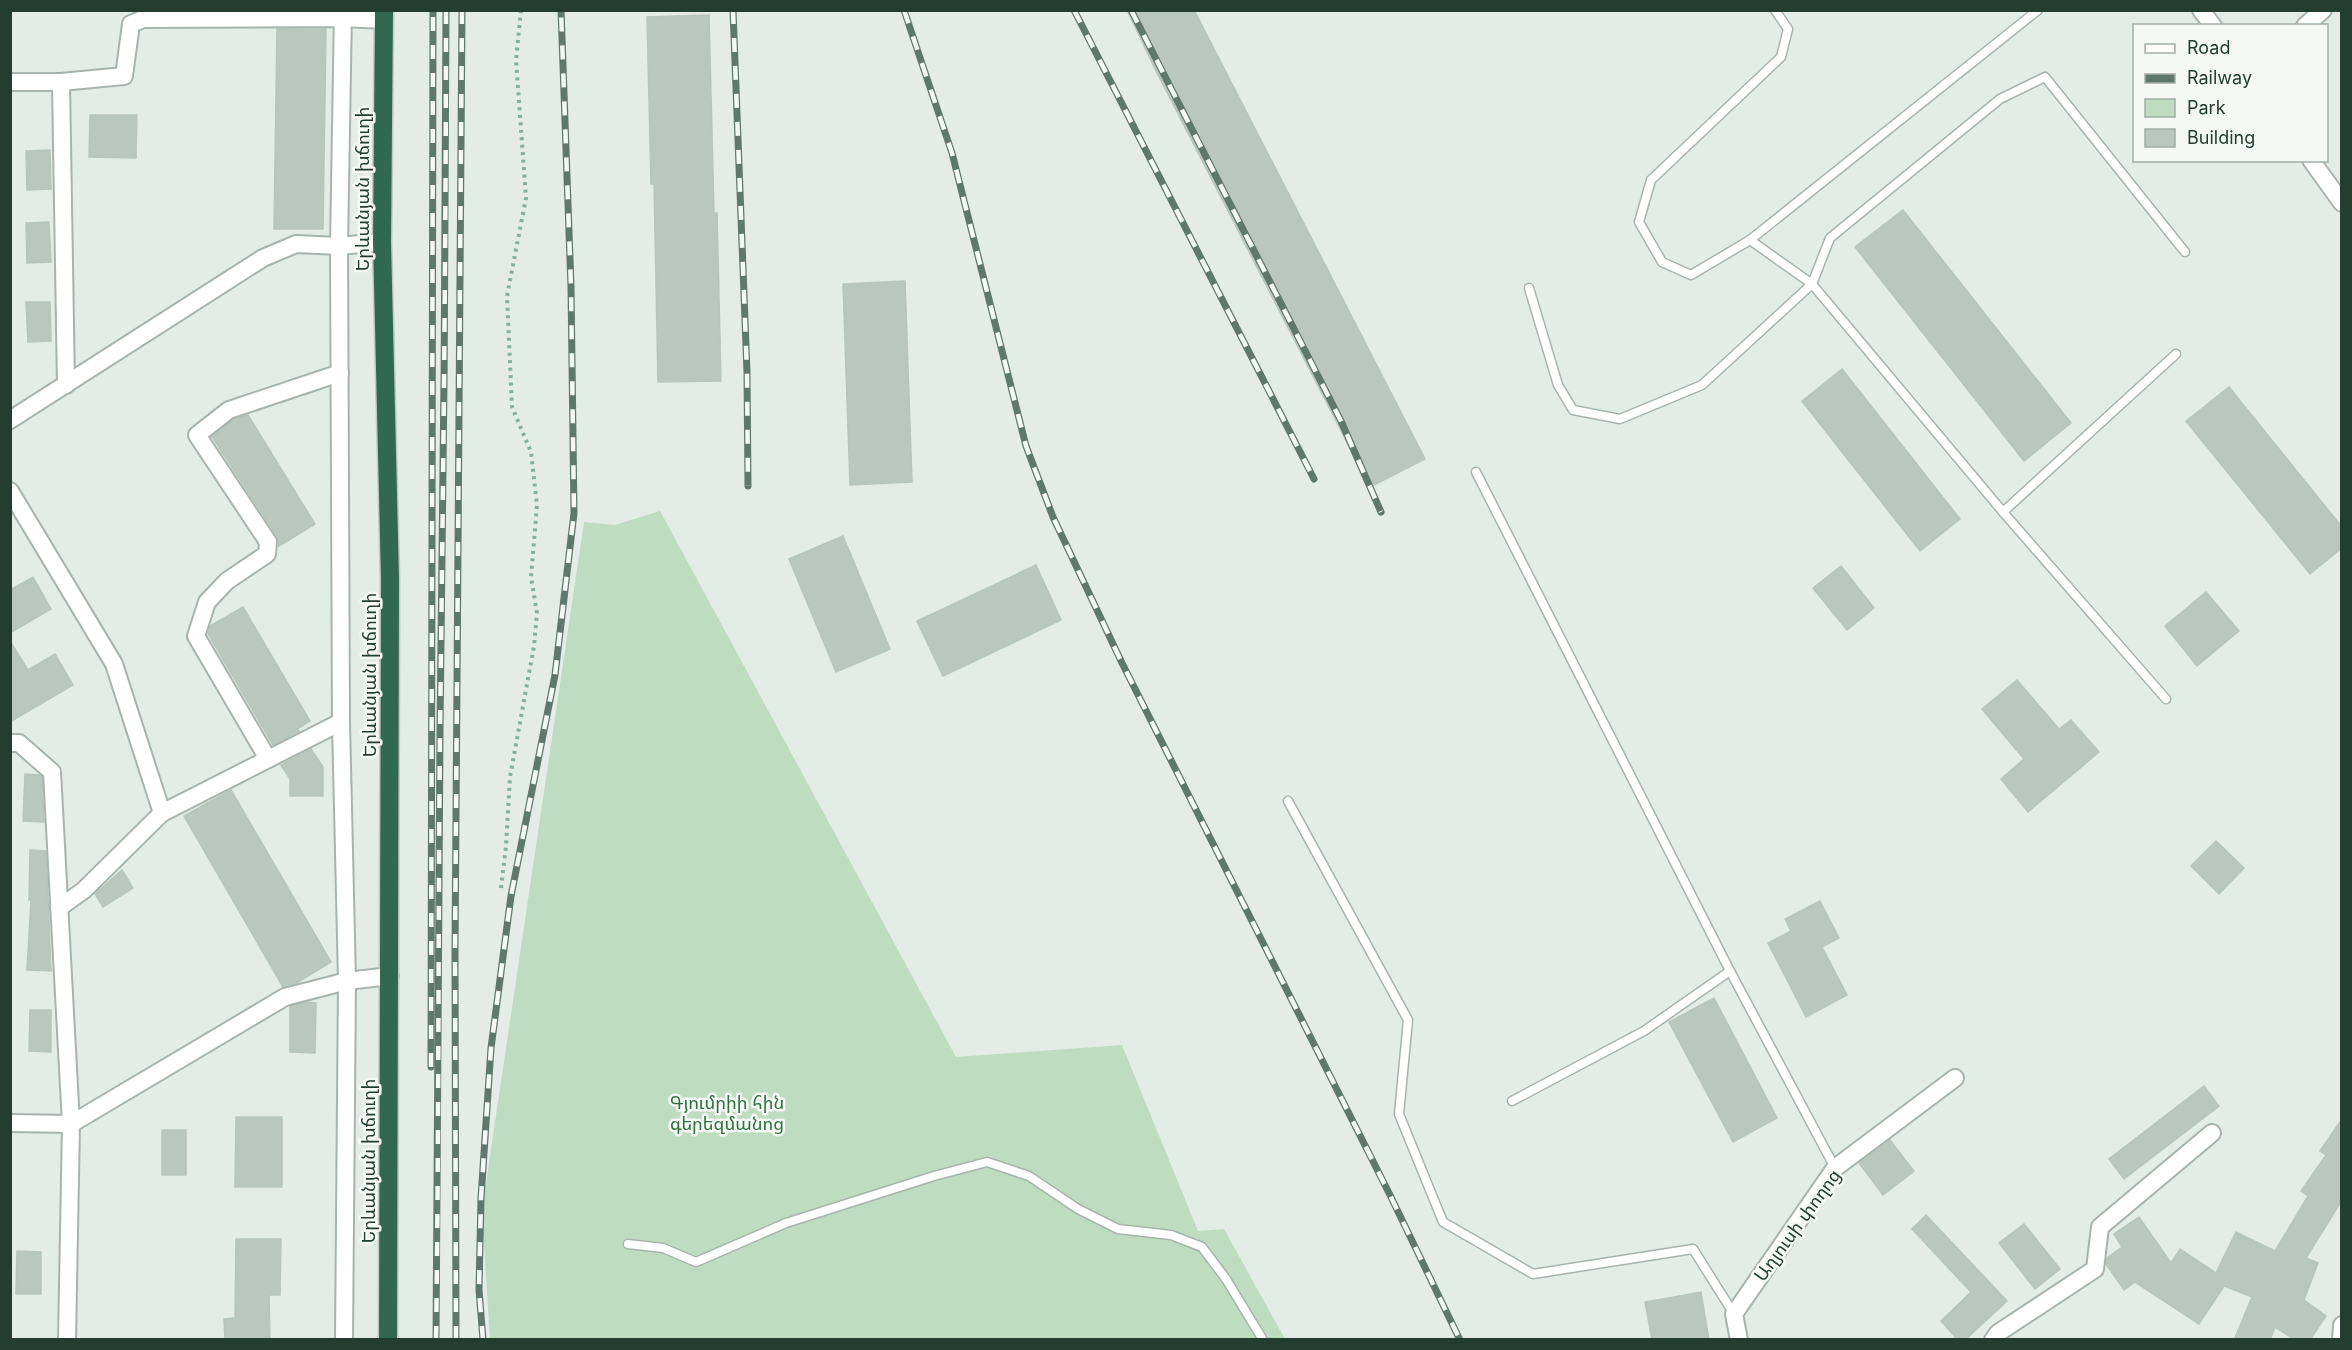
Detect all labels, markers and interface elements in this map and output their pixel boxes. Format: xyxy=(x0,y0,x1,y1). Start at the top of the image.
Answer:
legend xyxy=(2133,24,2328,162)
text: Road xyxy=(2187,37,2230,58)
text: Railway xyxy=(2187,67,2252,88)
text: Park xyxy=(2187,97,2226,118)
street label: Երևանյան խճուղի xyxy=(352,107,373,271)
text: Building xyxy=(2187,127,2255,148)
street label: Երևանյան խճուղի xyxy=(359,593,380,757)
street label: Երևանյան խճուղի xyxy=(358,1079,379,1243)
park label: Գյումրիի հին գերեզմանոց xyxy=(670,1092,784,1134)
street label: Աղյուսի փողոց xyxy=(1749,1165,1845,1285)

